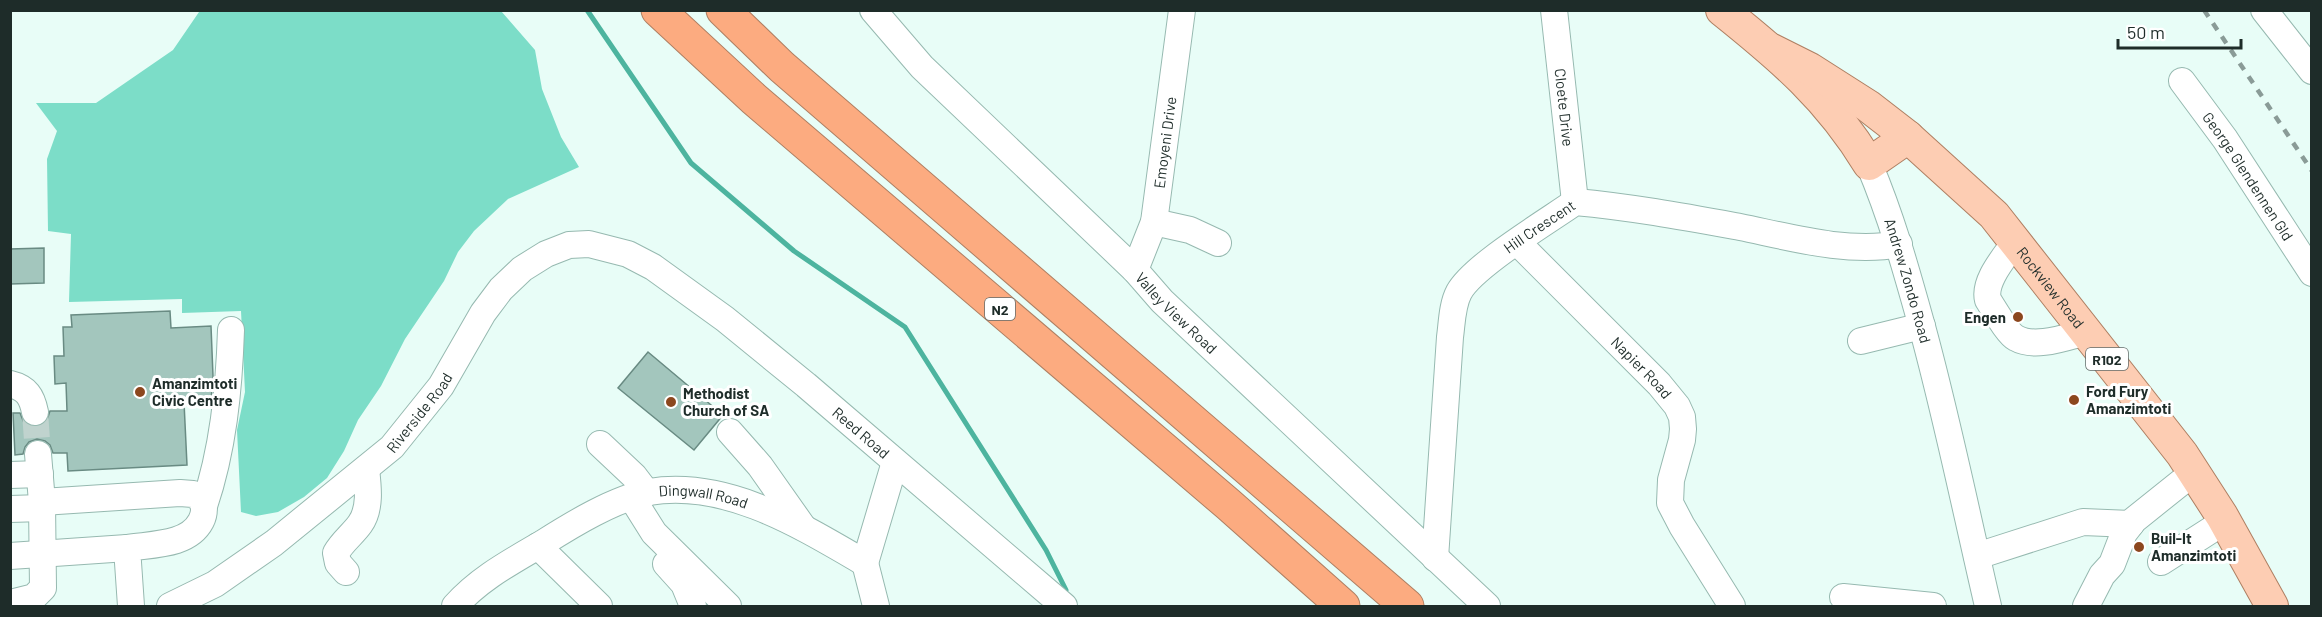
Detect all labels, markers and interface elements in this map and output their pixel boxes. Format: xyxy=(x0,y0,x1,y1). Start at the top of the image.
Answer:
scale bar xyxy=(2118,12,2241,50)
text: 50 m xyxy=(2127,21,2165,43)
street label: Cloete Drive xyxy=(1551,67,1578,147)
street label: Emoyeni Drive xyxy=(1150,95,1179,189)
street label: George Glendennen Gld xyxy=(2199,108,2297,244)
street label: Hill Crescent xyxy=(1500,196,1579,257)
street label: Andrew Zondo Road xyxy=(1881,216,1935,345)
street label: Rockview Road xyxy=(2013,243,2088,332)
street label: Valley View Road xyxy=(1132,268,1221,357)
road number: N2 xyxy=(985,298,1015,320)
place label: Engen xyxy=(1964,308,2006,326)
marker: Engen xyxy=(2011,310,2025,324)
street label: Napier Road xyxy=(1608,333,1676,402)
road number: R102 xyxy=(2086,348,2128,370)
street label: Riverside Road xyxy=(382,369,456,456)
place label: Amanzimtoti Civic Centre xyxy=(152,374,237,409)
place label: Ford Fury Amanzimtoti xyxy=(2086,382,2171,417)
place label: Methodist Church of SA xyxy=(683,384,769,419)
marker: Amanzimtoti Civic Centre xyxy=(133,385,147,399)
marker: Ford Fury Amanzimtoti xyxy=(2067,393,2081,407)
marker: Methodist Church of SA xyxy=(664,395,678,409)
street label: Reed Road xyxy=(829,403,893,462)
street label: Dingwall Road xyxy=(658,481,751,512)
place label: Buil-It Amanzimtoti xyxy=(2151,529,2236,564)
marker: Buil-It Amanzimtoti xyxy=(2132,540,2146,554)

